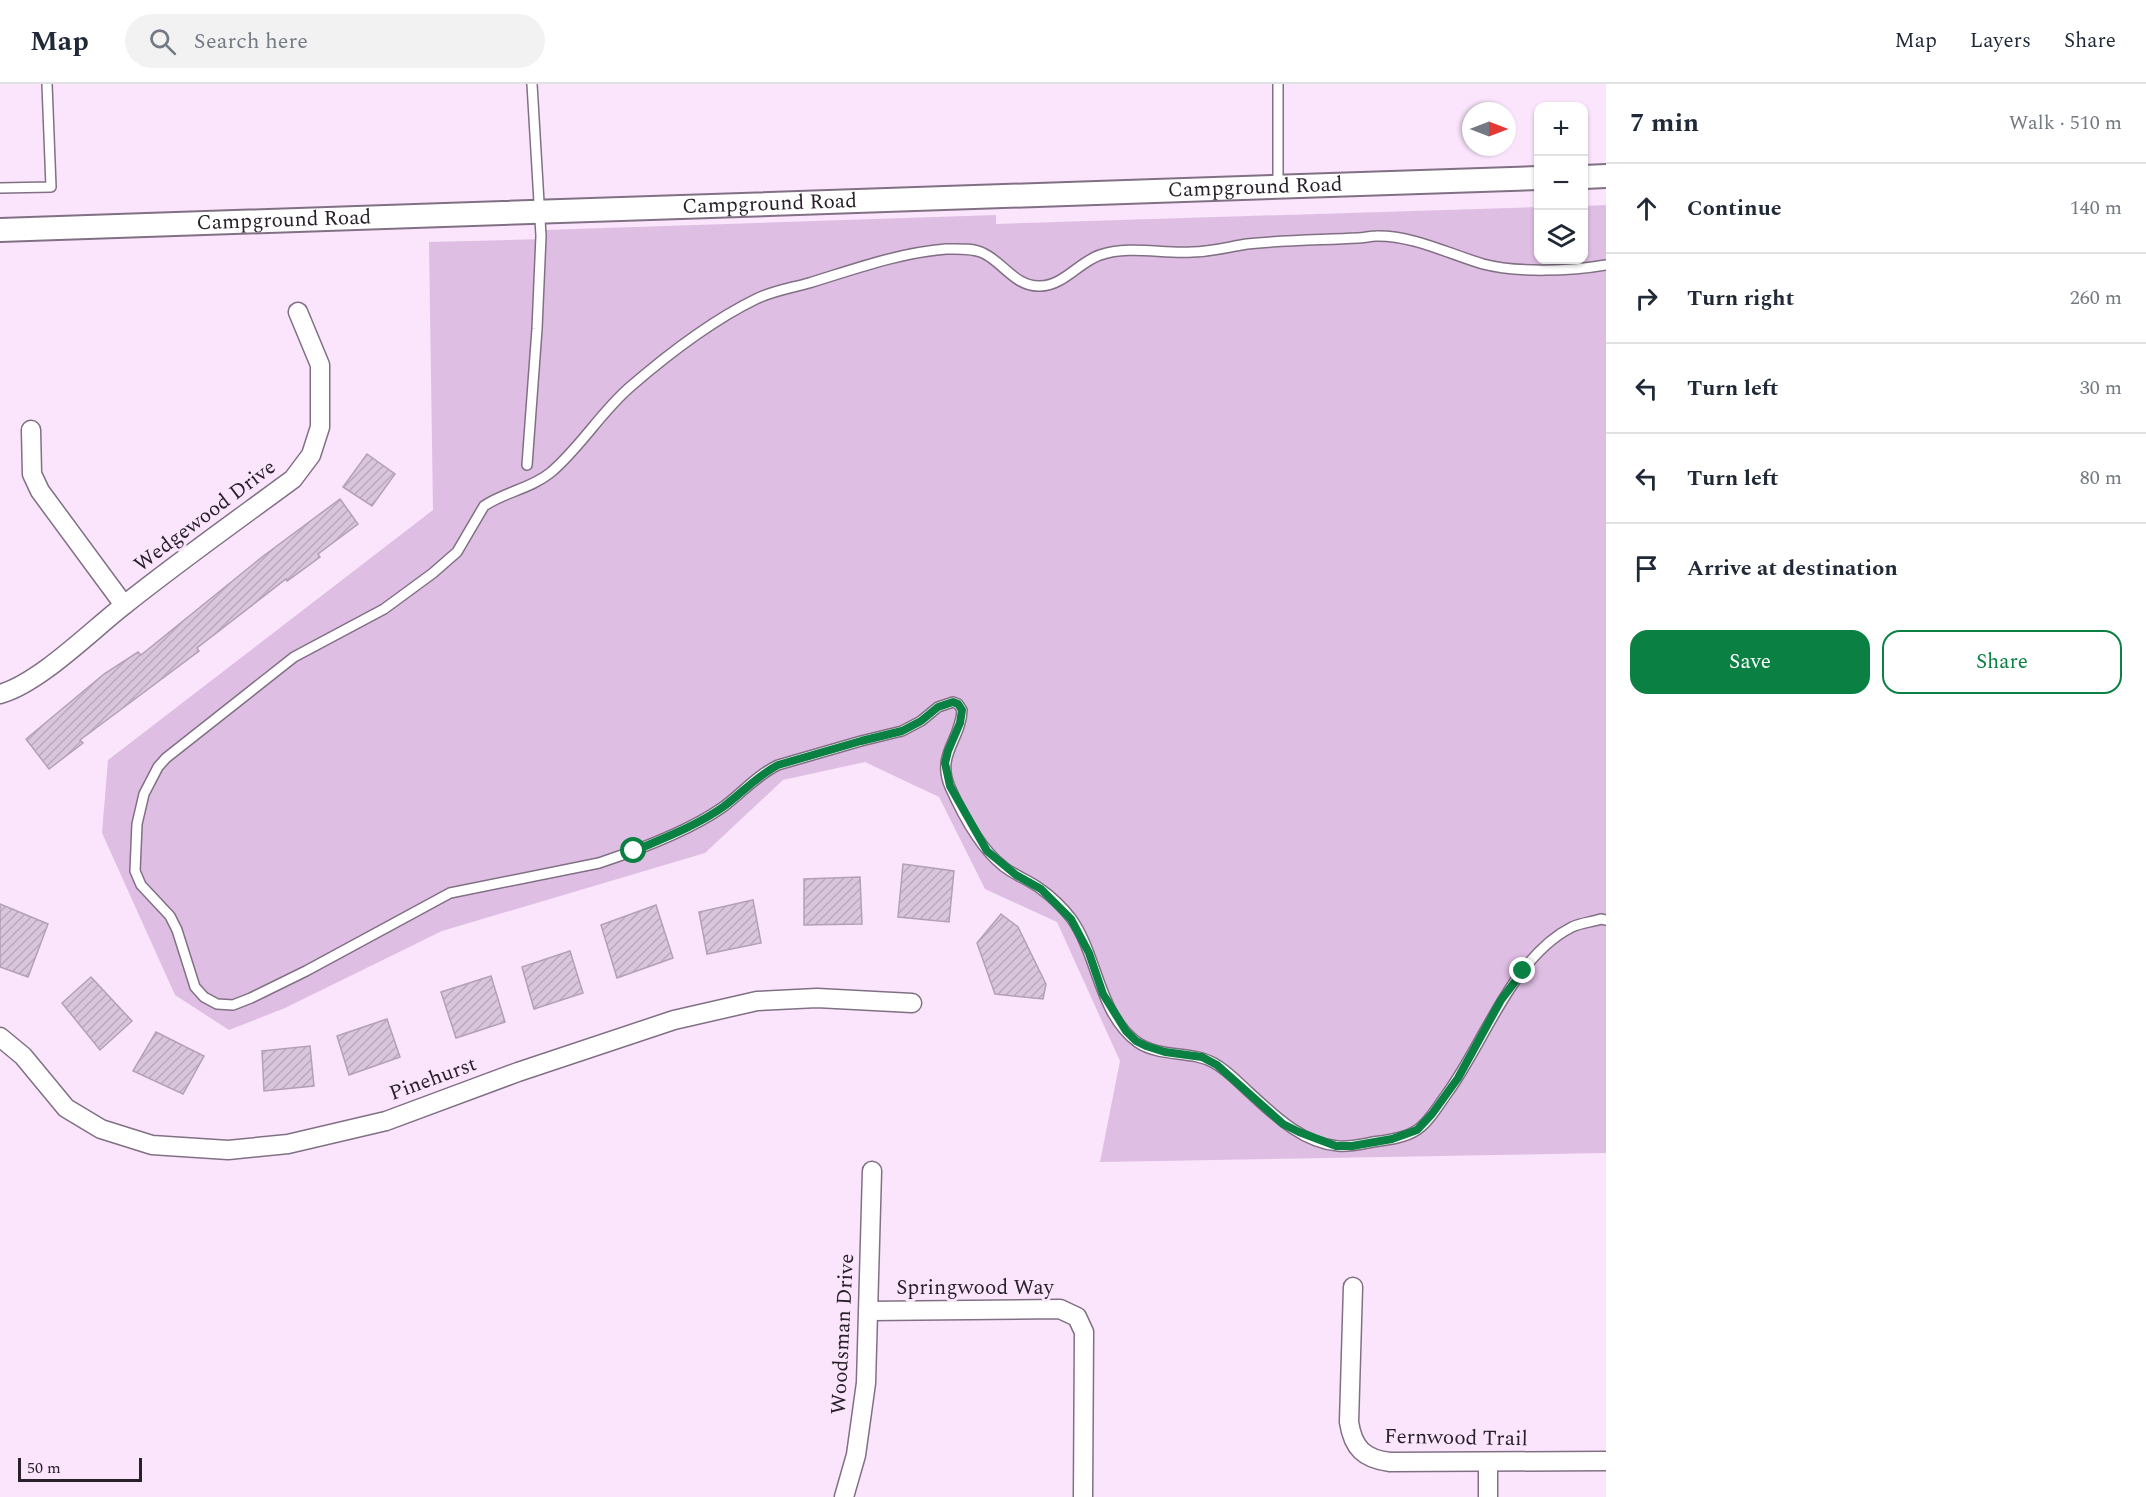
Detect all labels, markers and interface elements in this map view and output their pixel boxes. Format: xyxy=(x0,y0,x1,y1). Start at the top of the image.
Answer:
search box xyxy=(125,14,545,68)
text: Map xyxy=(30,20,89,63)
icon: search xyxy=(146,25,179,58)
text: Search here xyxy=(194,25,308,58)
text: Map xyxy=(1895,25,1937,57)
text: Layers xyxy=(1970,25,2031,57)
text: Share xyxy=(2064,25,2116,57)
north arrow xyxy=(1462,102,1516,156)
map controls xyxy=(1534,102,1588,264)
button: + xyxy=(1534,102,1588,156)
text: 7 min xyxy=(1630,103,1699,143)
text: Walk · 510 m xyxy=(2009,108,2122,138)
button: − xyxy=(1534,156,1588,210)
street label: Campground Road xyxy=(1167,169,1343,207)
street label: Campground Road xyxy=(682,185,857,223)
icon: ahead xyxy=(1630,192,1663,225)
text: Continue xyxy=(1687,192,1782,225)
text: 140 m xyxy=(2070,193,2122,223)
street label: Campground Road xyxy=(196,201,372,239)
button: layers xyxy=(1534,210,1588,264)
icon: right xyxy=(1630,282,1663,315)
text: Turn right xyxy=(1687,282,1794,315)
text: 260 m xyxy=(2070,283,2122,313)
icon: left xyxy=(1630,372,1663,405)
text: Turn left xyxy=(1687,372,1779,405)
text: 30 m xyxy=(2080,373,2122,403)
street label: Wedgewood Drive xyxy=(127,452,283,580)
icon: left xyxy=(1630,462,1663,495)
text: Turn left xyxy=(1687,462,1779,495)
text: 80 m xyxy=(2080,463,2122,493)
icon: arrive xyxy=(1630,552,1663,585)
text: Arrive at destination xyxy=(1687,552,1898,585)
button: Save xyxy=(1630,630,1870,694)
button: Share xyxy=(1882,630,2122,694)
route start xyxy=(620,837,646,863)
route end xyxy=(1509,957,1535,983)
street label: Pinehurst xyxy=(385,1048,481,1110)
street label: Woodsman Drive xyxy=(823,1253,863,1415)
street label: Springwood Way xyxy=(896,1272,1055,1304)
street label: Fernwood Trail xyxy=(1384,1421,1528,1455)
scale bar xyxy=(18,1455,142,1482)
text: 50 m xyxy=(27,1456,61,1480)

